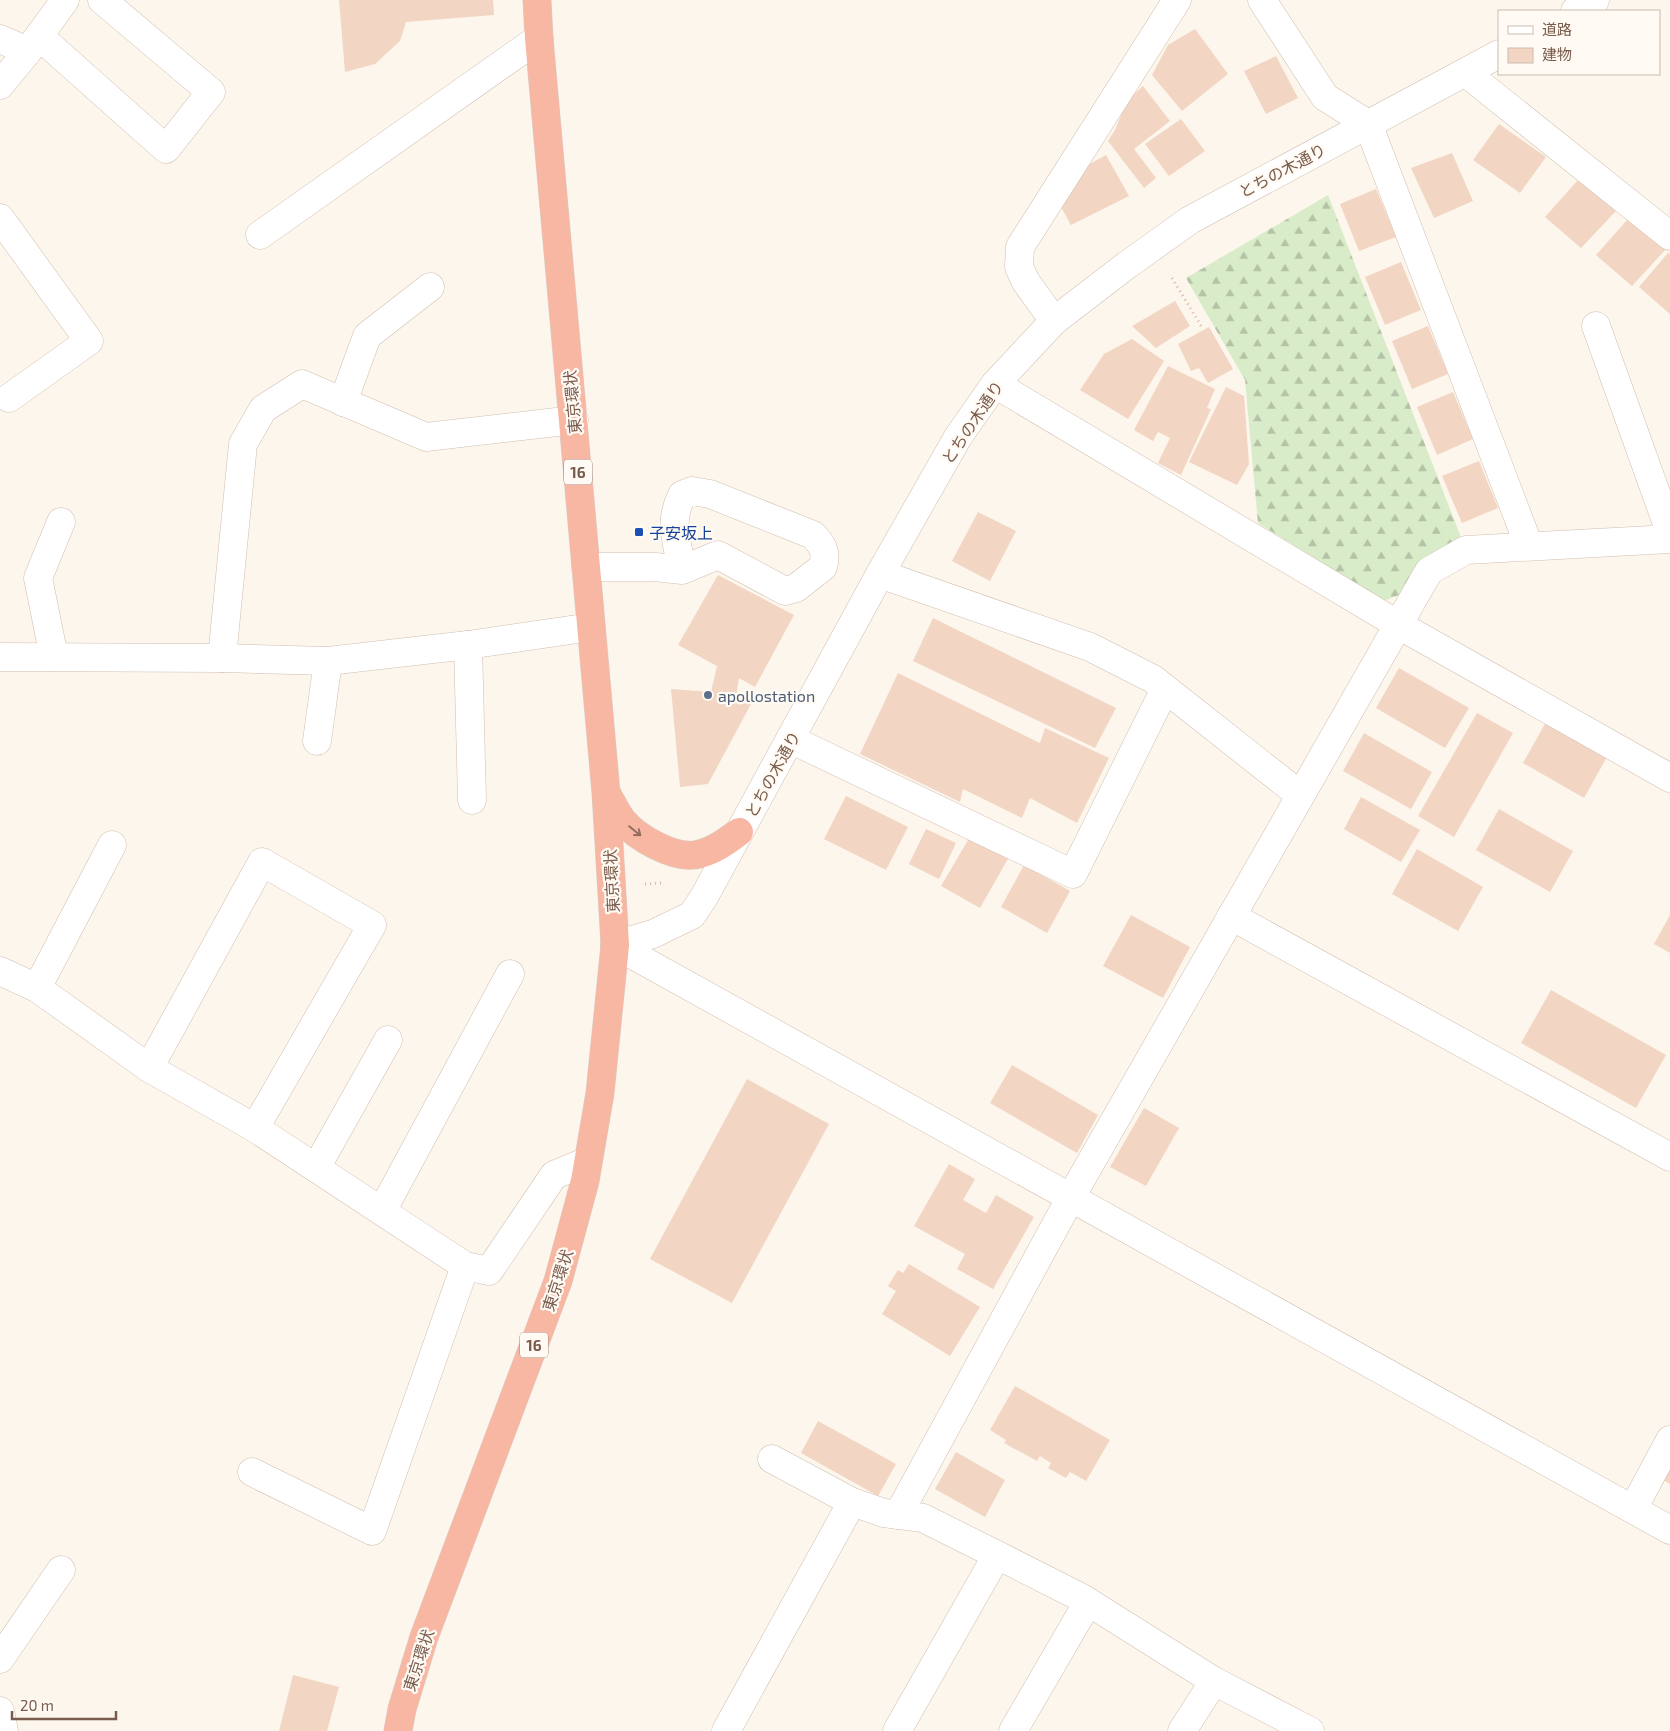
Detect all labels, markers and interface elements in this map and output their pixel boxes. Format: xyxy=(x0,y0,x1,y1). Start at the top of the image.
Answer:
legend xyxy=(1498,10,1660,75)
text: 道路 xyxy=(1542,20,1572,38)
text: 建物 xyxy=(1542,45,1572,63)
street label: とちの木通り xyxy=(1235,139,1329,201)
street label: 東京環状 xyxy=(560,369,584,435)
street label: とちの木通り xyxy=(937,377,1007,467)
road number: 16 xyxy=(564,460,592,484)
place label: 子安坂上 xyxy=(649,523,713,542)
marker: 子安坂上 xyxy=(633,526,645,538)
place label: apollostation xyxy=(718,686,815,705)
marker: apollostation xyxy=(702,689,714,701)
street label: とちの木通り xyxy=(740,727,804,821)
one-way arrow xyxy=(629,826,642,837)
street label: 東京環状 xyxy=(600,849,622,913)
street label: 東京環状 xyxy=(538,1247,576,1313)
road number: 16 xyxy=(520,1332,548,1358)
street label: 東京環状 xyxy=(399,1627,437,1693)
scale bar xyxy=(12,1688,116,1720)
text: 20 m xyxy=(20,1696,54,1714)

